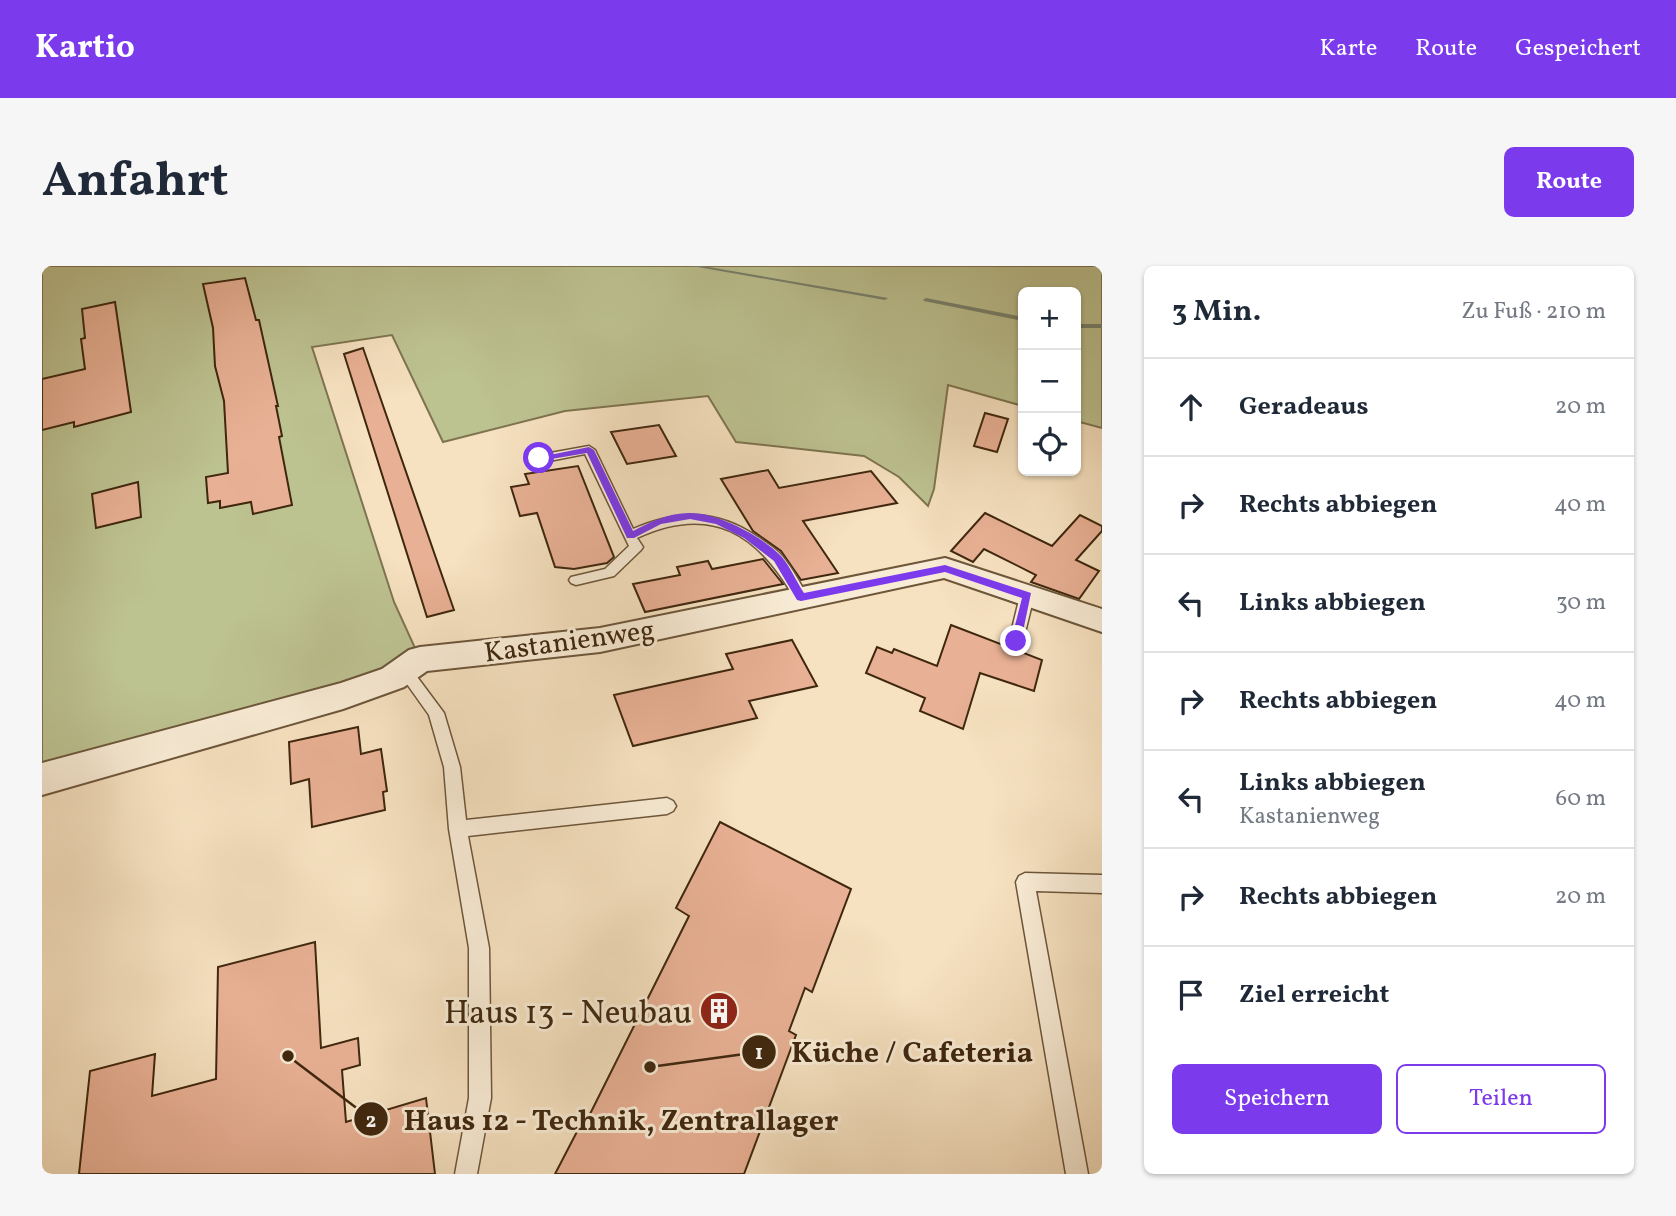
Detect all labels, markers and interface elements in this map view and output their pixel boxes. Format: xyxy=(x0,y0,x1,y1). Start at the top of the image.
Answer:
text: Kartio xyxy=(35,26,135,72)
text: Karte xyxy=(1320,32,1377,66)
text: Route xyxy=(1415,32,1477,66)
text: Gespeichert xyxy=(1515,32,1641,66)
button: Route xyxy=(1504,147,1634,217)
text: Anfahrt xyxy=(42,148,229,217)
map controls xyxy=(1018,287,1081,476)
button: + xyxy=(1018,287,1081,350)
text: 3 Min. xyxy=(1172,291,1261,333)
text: Zu Fuß · 210 m xyxy=(1461,296,1606,328)
button: − xyxy=(1018,350,1081,413)
icon: ahead xyxy=(1172,388,1210,426)
text: Geradeaus xyxy=(1239,389,1368,425)
text: 20 m xyxy=(1555,391,1606,423)
button: locate xyxy=(1018,413,1081,476)
route start xyxy=(523,442,554,473)
icon: right xyxy=(1172,486,1210,524)
text: Rechts abbiegen xyxy=(1239,487,1437,523)
text: 40 m xyxy=(1554,489,1606,521)
icon: left xyxy=(1172,584,1210,622)
text: Links abbiegen xyxy=(1239,585,1426,621)
text: 30 m xyxy=(1556,587,1606,619)
street label: Kastanienweg xyxy=(482,611,657,674)
route end xyxy=(1000,625,1031,656)
icon: right xyxy=(1172,682,1210,720)
text: Rechts abbiegen xyxy=(1239,683,1437,719)
text: 40 m xyxy=(1554,685,1606,717)
text: Links abbiegen xyxy=(1239,765,1426,801)
icon: left xyxy=(1172,780,1210,818)
text: 60 m xyxy=(1556,783,1606,815)
text: Kastanienweg xyxy=(1239,801,1380,833)
icon: right xyxy=(1172,878,1210,916)
text: Rechts abbiegen xyxy=(1239,879,1437,915)
text: 20 m xyxy=(1555,881,1606,913)
icon: arrive xyxy=(1172,976,1210,1014)
text: Ziel erreicht xyxy=(1239,977,1389,1013)
building icon: Haus 13 - Neubau xyxy=(698,990,740,1032)
place label: Haus 13 - Neubau xyxy=(444,992,692,1038)
callout: Küche / Cafeteria xyxy=(742,1026,1047,1077)
text: Küche / Cafeteria xyxy=(791,1033,1033,1075)
text: 1 xyxy=(755,1039,763,1068)
button: Speichern xyxy=(1172,1064,1382,1134)
button: Teilen xyxy=(1396,1064,1606,1134)
callout: Haus 12 - Technik, Zentrallager xyxy=(354,1094,853,1145)
text: Haus 12 - Technik, Zentrallager xyxy=(404,1101,838,1143)
text: 2 xyxy=(366,1107,376,1136)

